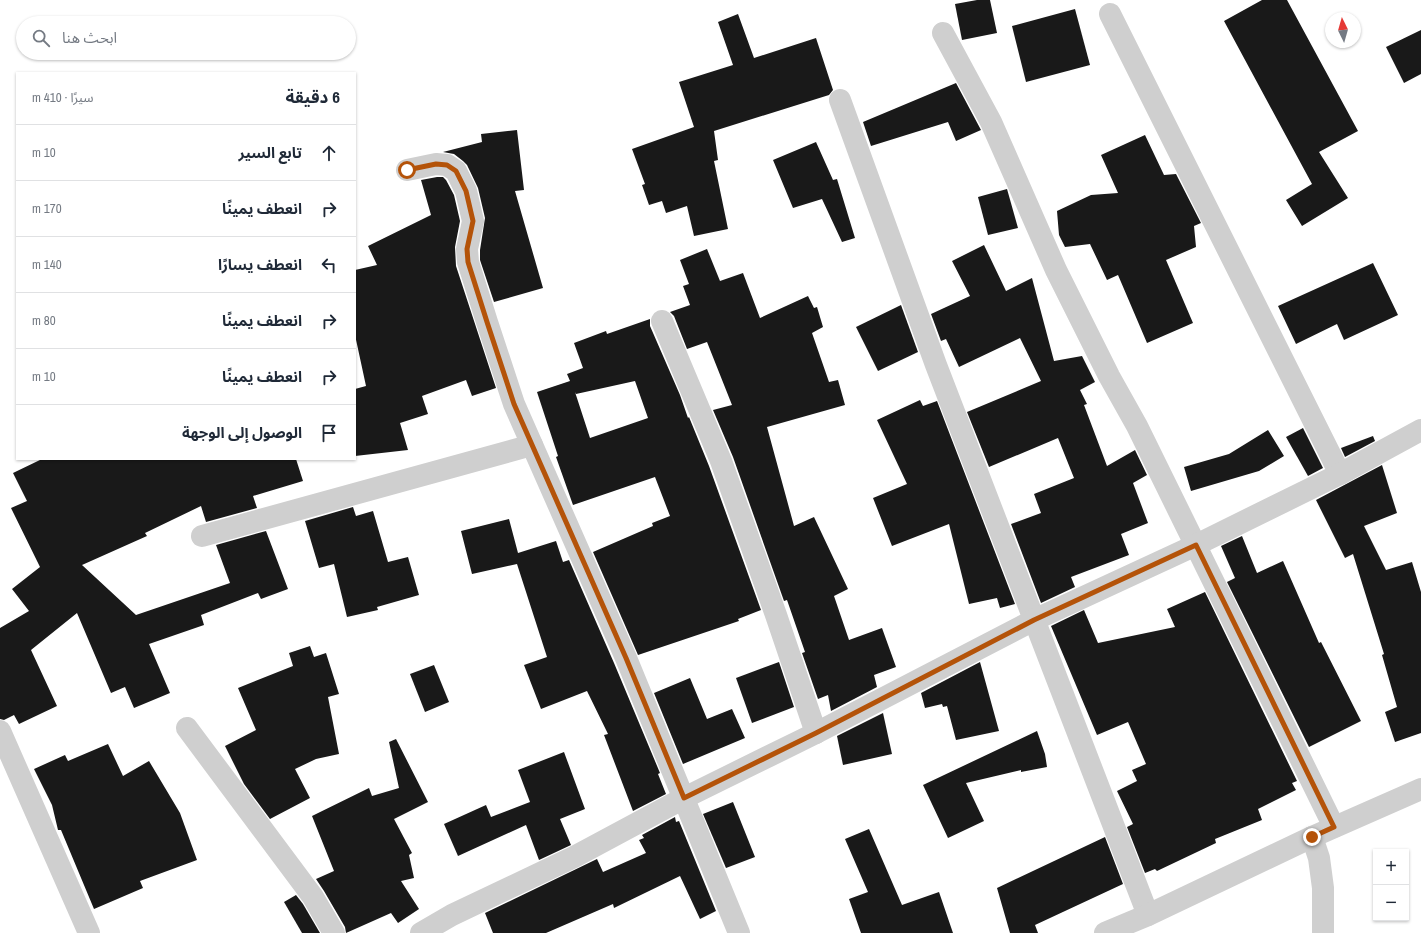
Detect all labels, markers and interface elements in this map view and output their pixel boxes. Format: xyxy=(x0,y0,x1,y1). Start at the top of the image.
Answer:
north arrow xyxy=(1325,12,1361,48)
search box xyxy=(16,16,356,60)
icon: search xyxy=(30,27,52,49)
text: ابحث هنا xyxy=(62,27,117,48)
text: 6 دقيقة xyxy=(286,85,340,108)
text: سيرًا · 410 m xyxy=(32,89,94,106)
text: تابع السير xyxy=(238,142,302,163)
icon: ahead xyxy=(318,142,340,164)
text: 10 m xyxy=(32,144,56,161)
route start xyxy=(398,161,416,179)
text: انعطف يمينًا xyxy=(222,198,302,219)
icon: right xyxy=(318,198,340,220)
text: 170 m xyxy=(32,200,62,217)
text: انعطف يسارًا xyxy=(218,254,302,275)
icon: left xyxy=(318,254,340,276)
text: 140 m xyxy=(32,256,62,273)
text: انعطف يمينًا xyxy=(222,310,302,331)
icon: right xyxy=(318,310,340,332)
text: 80 m xyxy=(32,312,56,329)
text: انعطف يمينًا xyxy=(222,366,302,387)
icon: right xyxy=(318,366,340,388)
text: 10 m xyxy=(32,368,56,385)
text: الوصول إلى الوجهة xyxy=(182,422,302,443)
icon: arrive xyxy=(318,422,340,444)
route end xyxy=(1303,828,1321,846)
map controls xyxy=(1373,849,1409,921)
button: + xyxy=(1373,849,1409,885)
button: − xyxy=(1373,885,1409,921)

